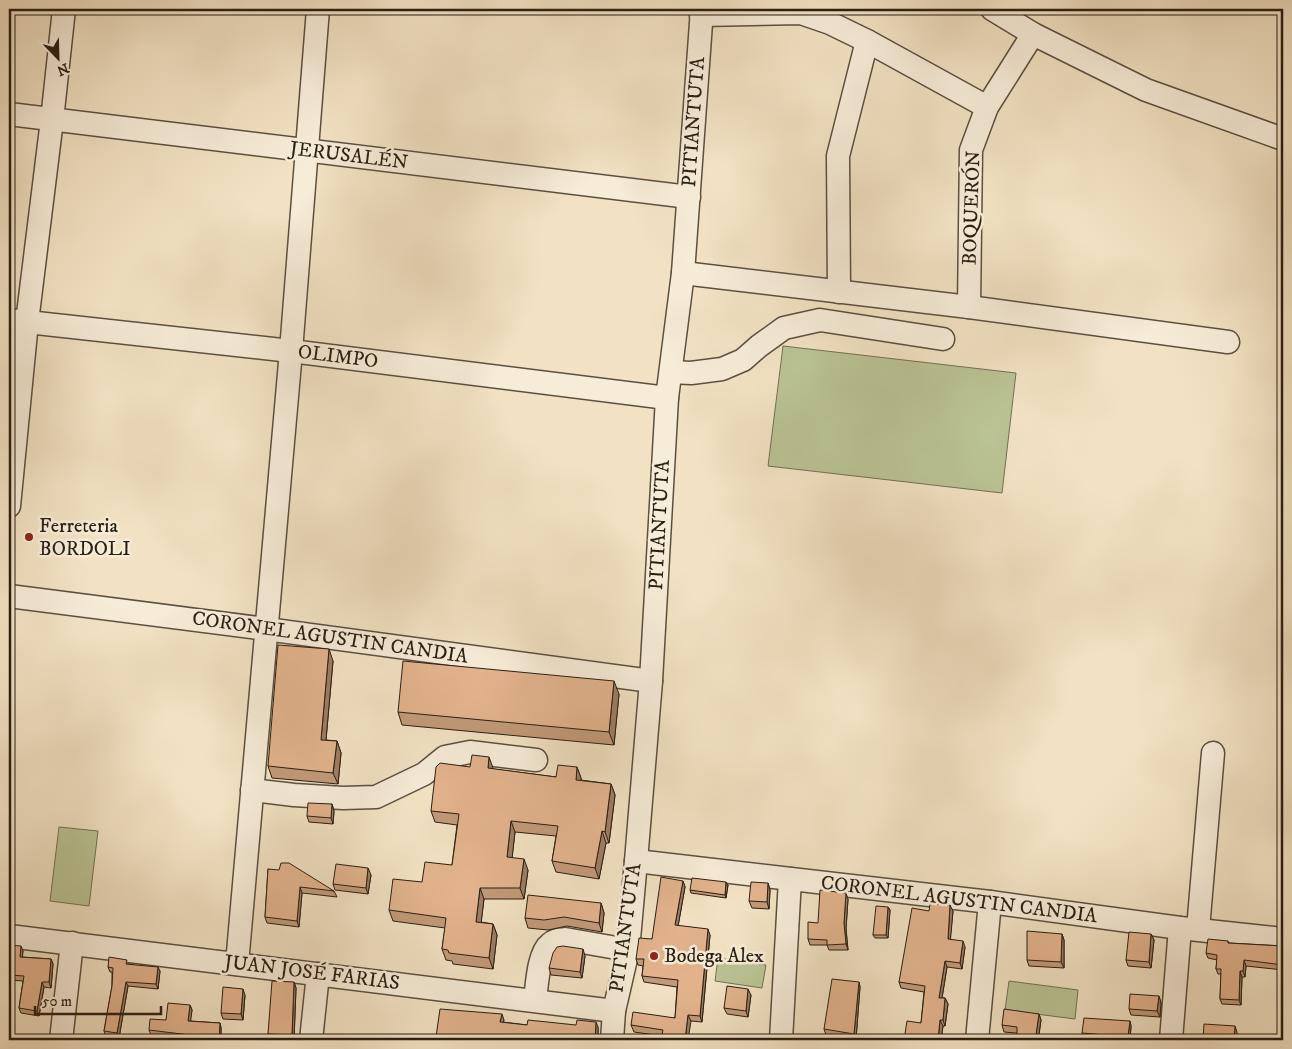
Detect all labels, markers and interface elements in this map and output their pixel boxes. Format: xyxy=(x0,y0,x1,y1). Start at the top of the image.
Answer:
north arrow xyxy=(32,32,82,82)
street label: PITIANTUTA xyxy=(677,56,711,188)
text: N xyxy=(53,59,71,80)
street label: JERUSALÉN xyxy=(286,136,410,176)
street label: BOQUERÓN xyxy=(957,150,986,266)
street label: OLIMPO xyxy=(296,340,380,374)
street label: PITIANTUTA xyxy=(644,459,676,591)
place label: Ferreteria BORDOLI xyxy=(39,514,130,562)
marker: Ferreteria BORDOLI xyxy=(23,531,35,543)
street label: CORONEL AGUSTIN CANDIA xyxy=(190,606,470,670)
street label: PITIANTUTA xyxy=(605,861,647,994)
street label: CORONEL AGUSTIN CANDIA xyxy=(819,871,1099,929)
place label: Bodega Alex xyxy=(664,944,764,969)
street label: JUAN JOSÉ FARIAS xyxy=(221,950,401,996)
marker: Bodega Alex xyxy=(648,950,660,962)
scale bar xyxy=(35,984,161,1016)
text: 50 m xyxy=(42,992,72,1011)

